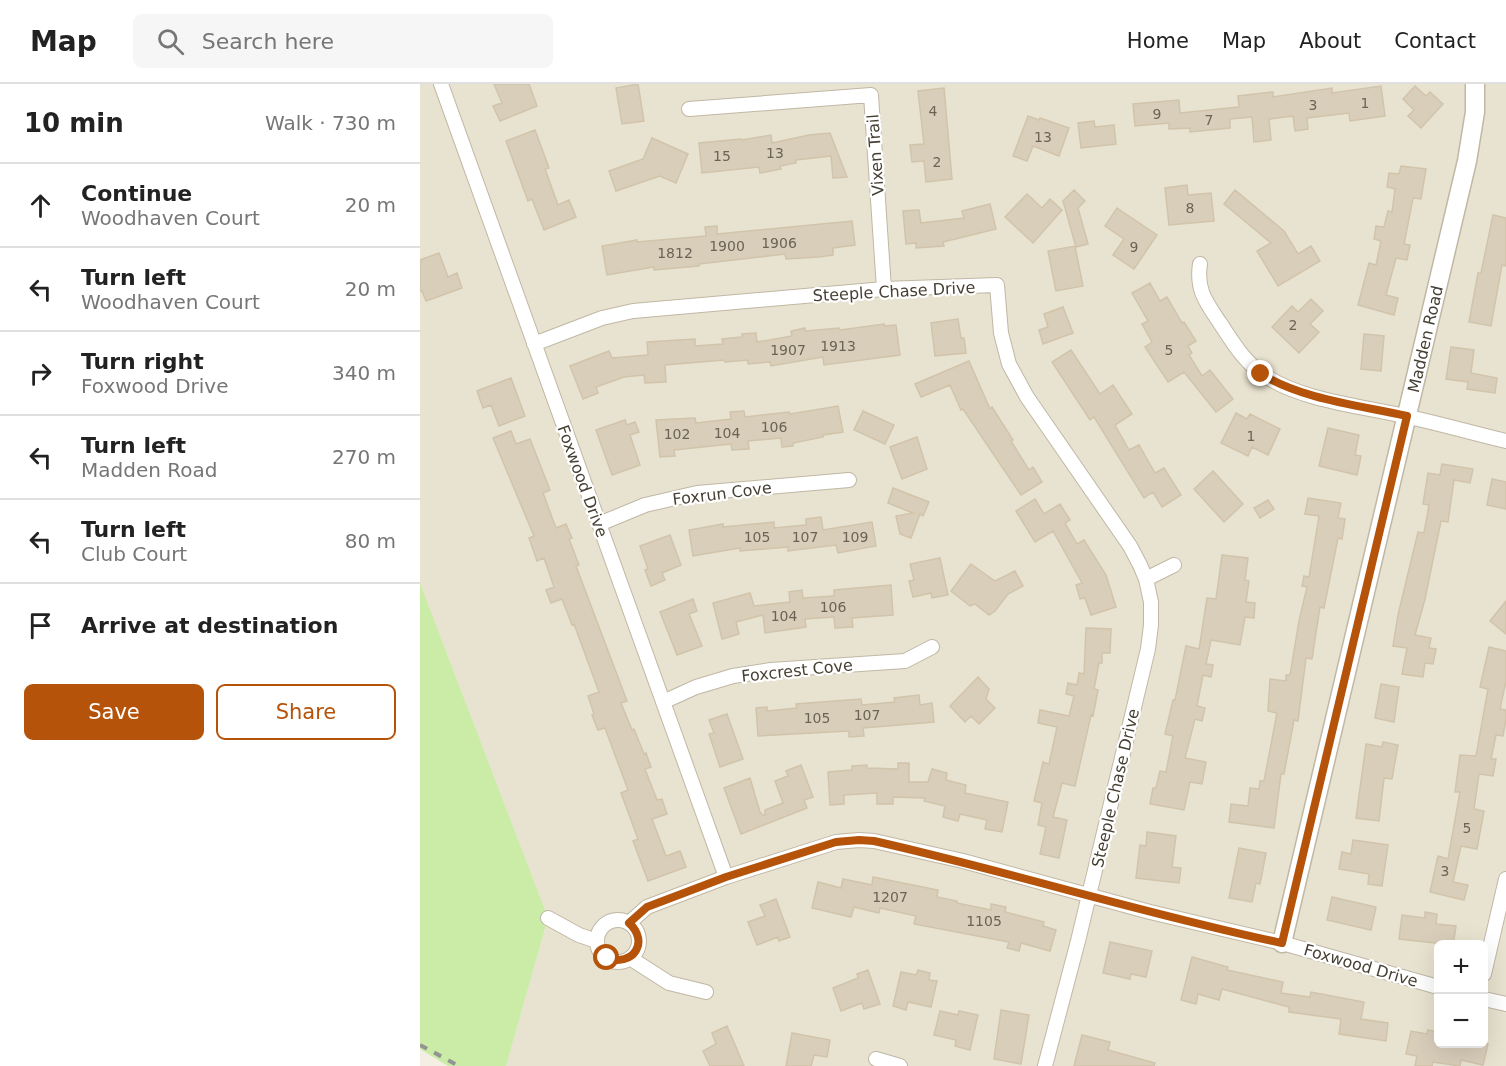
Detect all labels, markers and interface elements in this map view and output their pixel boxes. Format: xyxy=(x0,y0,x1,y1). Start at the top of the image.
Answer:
search box xyxy=(133,14,553,68)
text: Map xyxy=(30,25,97,58)
icon: search xyxy=(154,25,187,58)
text: Search here xyxy=(202,29,334,54)
text: Home xyxy=(1127,29,1189,53)
text: Map xyxy=(1222,29,1266,53)
text: About xyxy=(1299,29,1361,53)
text: Contact xyxy=(1394,29,1476,53)
house number: 1 xyxy=(1361,95,1369,111)
house number: 3 xyxy=(1309,97,1317,113)
house number: 4 xyxy=(929,103,938,119)
house number: 9 xyxy=(1153,106,1161,122)
text: 10 min xyxy=(24,108,124,138)
text: Walk · 730 m xyxy=(265,111,396,135)
house number: 7 xyxy=(1205,112,1213,128)
street label: Vixen Trail xyxy=(863,114,888,196)
house number: 13 xyxy=(1034,129,1052,145)
house number: 13 xyxy=(766,145,784,161)
house number: 15 xyxy=(713,148,731,164)
house number: 2 xyxy=(933,154,941,170)
text: Continue xyxy=(81,181,192,206)
icon: ahead xyxy=(24,189,57,222)
text: 20 m xyxy=(345,193,396,217)
house number: 8 xyxy=(1186,200,1194,216)
text: Woodhaven Court xyxy=(81,206,260,230)
house number: 1906 xyxy=(761,235,797,251)
house number: 1900 xyxy=(709,238,745,254)
house number: 9 xyxy=(1130,239,1138,255)
house number: 1812 xyxy=(657,245,693,261)
text: Turn left xyxy=(81,265,186,290)
icon: left xyxy=(24,273,57,306)
text: 20 m xyxy=(345,277,396,301)
street label: Steeple Chase Drive xyxy=(812,278,976,305)
street label: Madden Road xyxy=(1404,284,1447,394)
text: Woodhaven Court xyxy=(81,290,260,314)
house number: 2 xyxy=(1289,317,1297,333)
house number: 1913 xyxy=(820,338,856,354)
house number: 1907 xyxy=(770,342,806,358)
house number: 5 xyxy=(1165,342,1173,358)
text: Turn right xyxy=(81,349,204,374)
icon: right xyxy=(24,357,57,390)
route end xyxy=(1247,360,1273,386)
text: 340 m xyxy=(332,361,396,385)
text: Foxwood Drive xyxy=(81,374,228,398)
house number: 106 xyxy=(761,419,787,435)
street label: Foxwood Drive xyxy=(553,422,612,540)
house number: 104 xyxy=(714,425,740,441)
house number: 102 xyxy=(664,426,690,442)
house number: 1 xyxy=(1247,428,1255,444)
text: Turn left xyxy=(81,433,186,458)
icon: left xyxy=(24,441,57,474)
text: 270 m xyxy=(332,445,396,469)
text: Madden Road xyxy=(81,458,217,482)
street label: Foxrun Cove xyxy=(671,478,773,509)
text: Turn left xyxy=(81,517,186,542)
icon: left xyxy=(24,525,57,558)
text: 80 m xyxy=(345,529,396,553)
house number: 105 xyxy=(744,529,770,545)
house number: 107 xyxy=(792,529,818,545)
house number: 109 xyxy=(842,529,868,545)
text: Club Court xyxy=(81,542,187,566)
house number: 106 xyxy=(820,599,846,615)
house number: 104 xyxy=(771,608,797,624)
icon: arrive xyxy=(24,609,57,642)
text: Arrive at destination xyxy=(81,613,338,638)
street label: Foxcrest Cove xyxy=(740,655,854,686)
button: Save xyxy=(24,684,204,740)
button: Share xyxy=(216,684,396,740)
house number: 107 xyxy=(854,707,880,723)
street label: Steeple Chase Drive xyxy=(1088,707,1143,870)
house number: 105 xyxy=(804,710,830,726)
house number: 5 xyxy=(1463,820,1471,836)
house number: 3 xyxy=(1441,863,1449,879)
house number: 1207 xyxy=(872,889,908,905)
house number: 1105 xyxy=(966,913,1002,929)
street label: Foxwood Drive xyxy=(1302,940,1420,991)
map controls xyxy=(1434,940,1488,1048)
button: + xyxy=(1434,940,1488,994)
route start xyxy=(593,944,619,970)
button: − xyxy=(1434,994,1488,1048)

